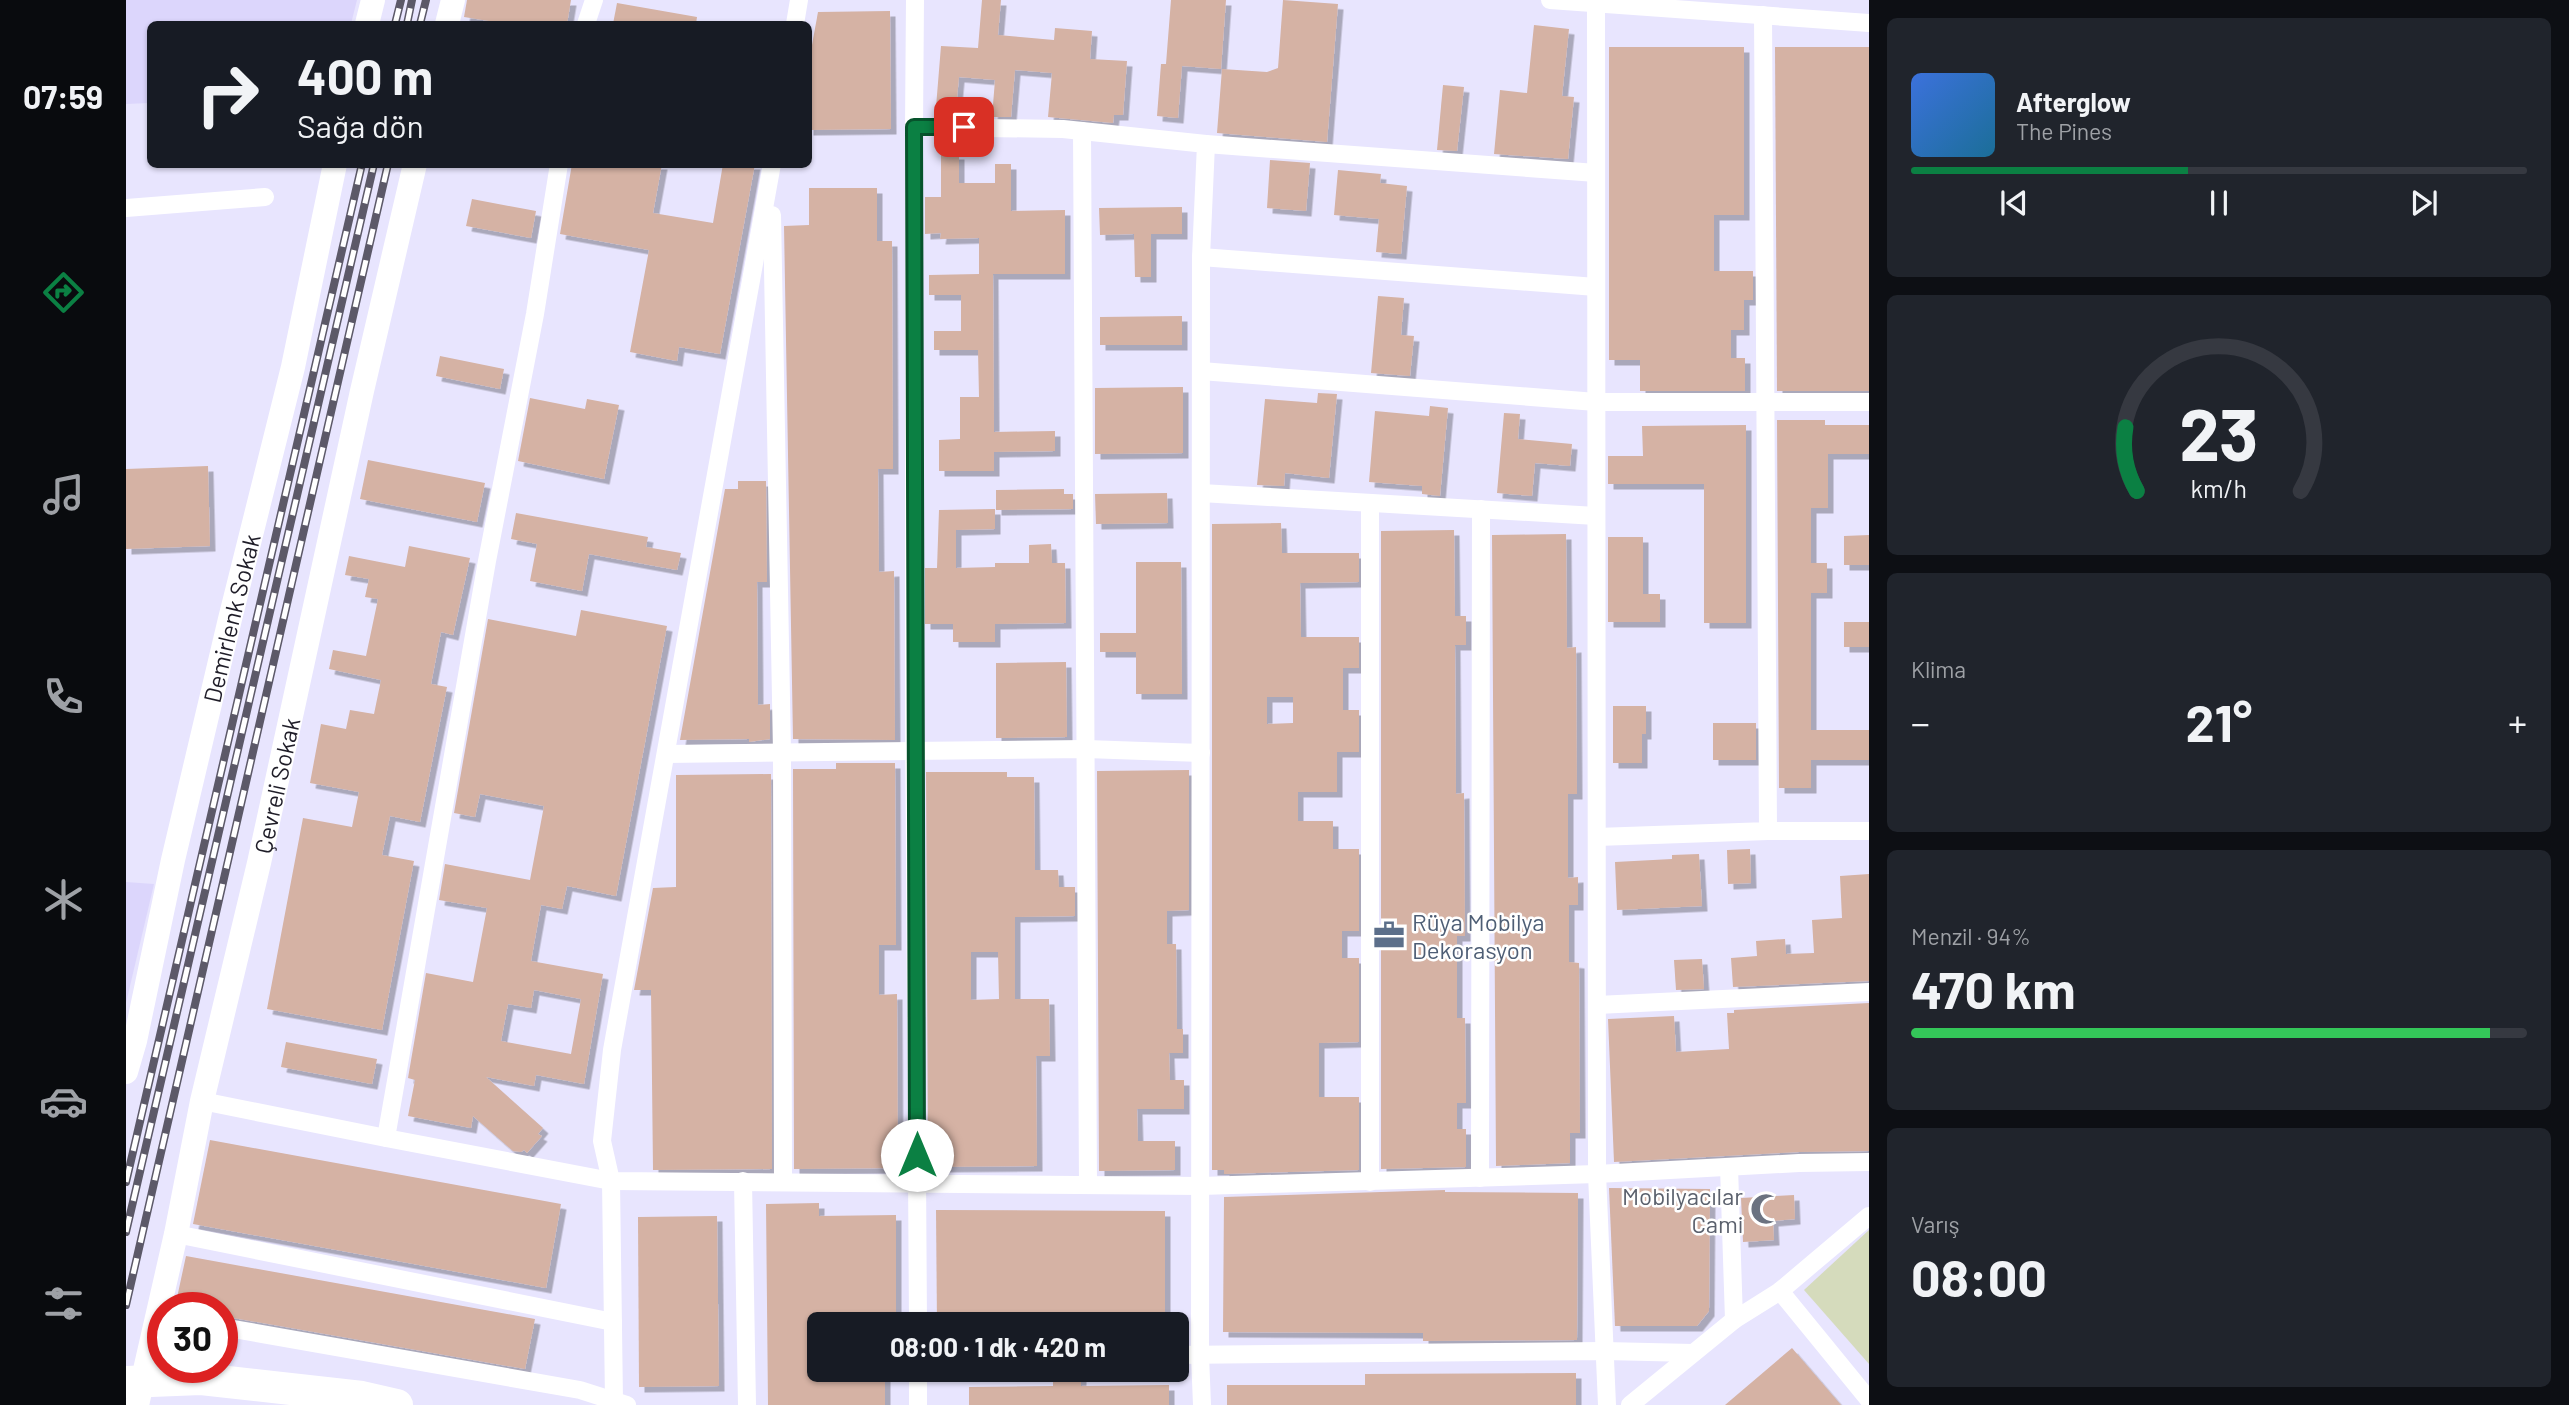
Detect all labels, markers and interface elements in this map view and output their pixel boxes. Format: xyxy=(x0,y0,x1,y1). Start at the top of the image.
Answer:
text: 400 m xyxy=(297,46,433,105)
icon: right xyxy=(182,49,273,140)
text: 07:59 xyxy=(23,77,103,115)
text: Afterglow xyxy=(2016,86,2131,117)
pin xyxy=(934,97,994,157)
text: Sağa dön xyxy=(297,106,424,144)
icon: arrive xyxy=(945,108,983,146)
text: The Pines xyxy=(2016,117,2112,145)
icon: previous xyxy=(1995,184,2033,222)
icon: pause xyxy=(2200,184,2238,222)
icon: next xyxy=(2405,184,2443,222)
icon: directions xyxy=(39,268,88,317)
text: 23 xyxy=(2179,389,2259,477)
icon: music xyxy=(39,470,88,519)
text: km/h xyxy=(2191,473,2247,503)
street label: Demirlenk Sokak xyxy=(196,531,265,705)
text: Klima xyxy=(1911,655,1966,683)
icon: phone xyxy=(39,672,88,721)
text: 21° xyxy=(2186,690,2252,752)
text: − xyxy=(1911,699,1930,745)
text: + xyxy=(2508,699,2527,745)
street label: Çevreli Sokak xyxy=(247,715,305,856)
icon: climate xyxy=(39,875,88,924)
place label: Rüya Mobilya Dekorasyon xyxy=(1412,907,1545,964)
office icon: Rüya Mobilya Dekorasyon xyxy=(1372,918,1406,952)
text: Menzil · 94% xyxy=(1911,922,2031,950)
text: 470 km xyxy=(1911,957,2076,1019)
icon: car xyxy=(39,1077,88,1126)
position arrow xyxy=(880,1118,954,1192)
place label: Mobilyacılar Cami xyxy=(1622,1181,1743,1238)
mosque icon: Mobilyacılar Cami xyxy=(1749,1192,1783,1226)
text: Varış xyxy=(1911,1210,1960,1238)
text: 08:00 xyxy=(1911,1245,2047,1307)
icon: filters xyxy=(39,1279,88,1328)
speed limit sign: 30 xyxy=(147,1292,238,1383)
text: 08:00 · 1 dk · 420 m xyxy=(890,1331,1106,1362)

